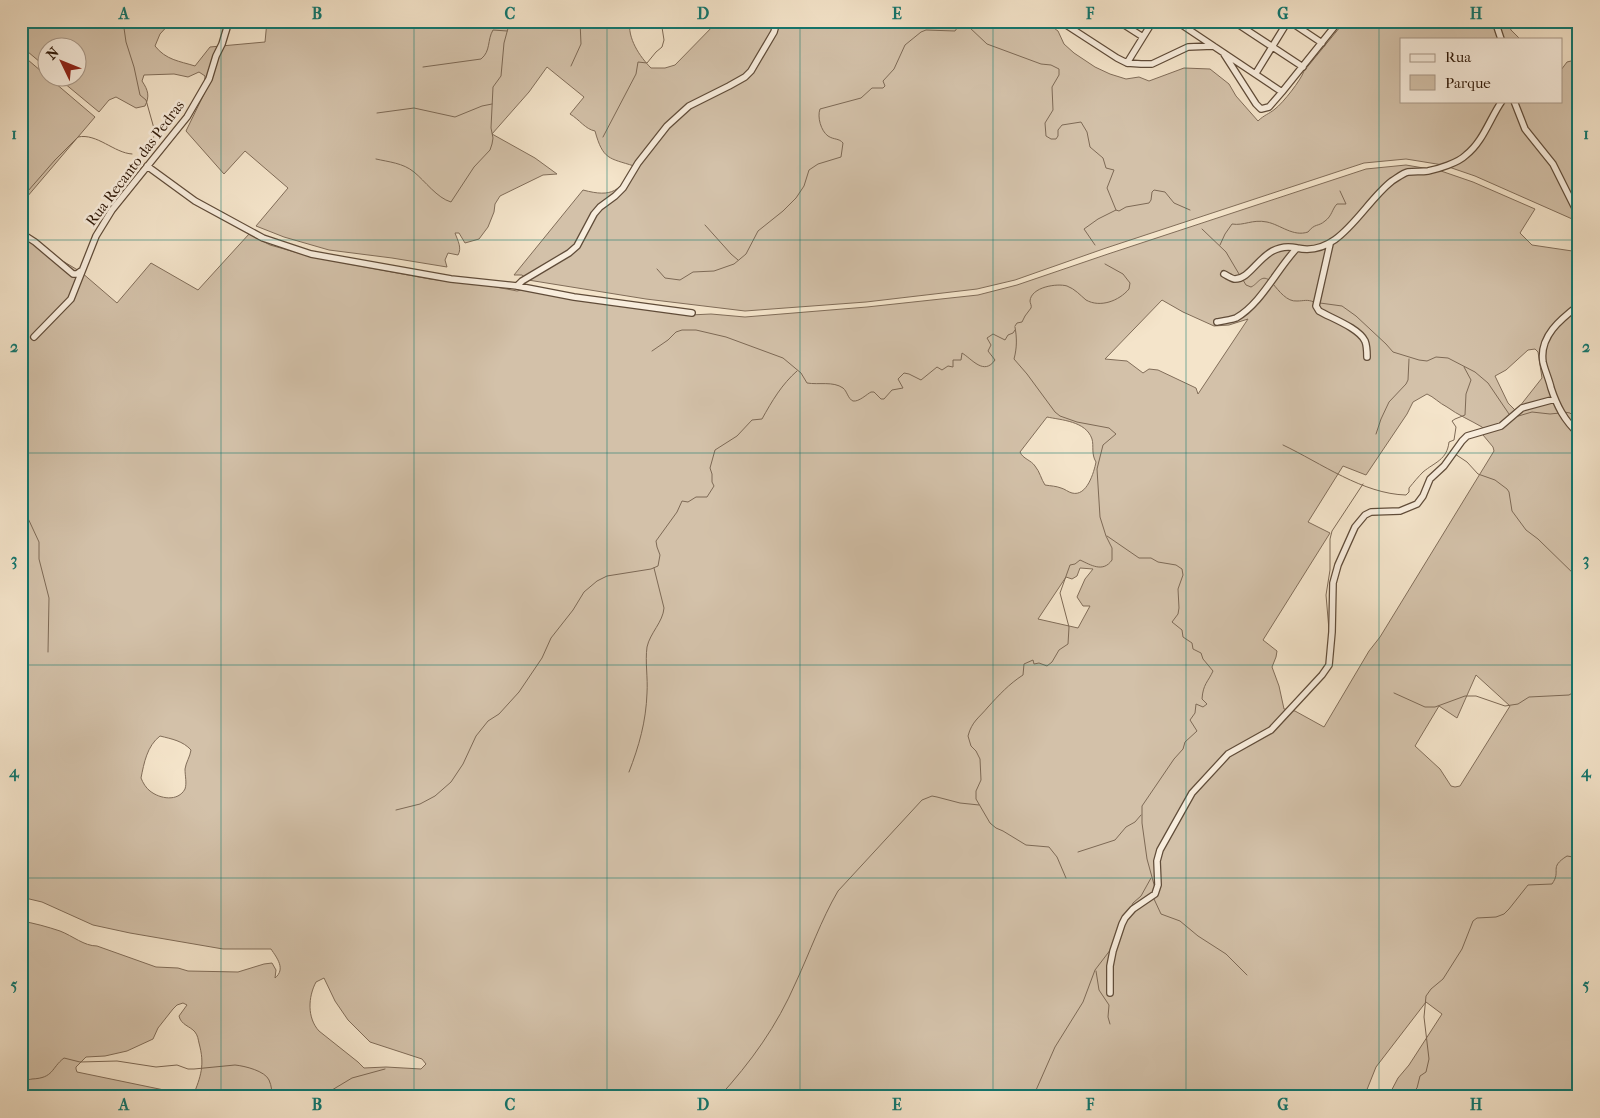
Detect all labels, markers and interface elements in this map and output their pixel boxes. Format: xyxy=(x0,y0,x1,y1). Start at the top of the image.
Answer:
text: A xyxy=(118,4,130,23)
text: B xyxy=(312,4,322,23)
text: C xyxy=(505,4,516,23)
text: D xyxy=(697,4,709,23)
text: E xyxy=(892,4,902,23)
text: F xyxy=(1085,4,1095,23)
text: G xyxy=(1277,4,1289,23)
text: H xyxy=(1470,4,1483,23)
north arrow xyxy=(38,38,88,88)
legend xyxy=(1400,38,1562,102)
text: N xyxy=(43,44,63,63)
text: Rua xyxy=(1445,48,1472,66)
text: Parque xyxy=(1445,74,1491,92)
street label: Rua Recanto das Pedras xyxy=(82,96,188,229)
text: 1 xyxy=(11,124,17,143)
text: 1 xyxy=(1583,124,1589,143)
text: 2 xyxy=(10,337,18,356)
text: 2 xyxy=(1582,337,1590,356)
text: 3 xyxy=(11,550,17,570)
text: 3 xyxy=(1583,550,1589,570)
text: 4 xyxy=(8,762,20,782)
text: 4 xyxy=(1580,762,1592,782)
text: 5 xyxy=(11,975,18,994)
text: 5 xyxy=(1583,975,1590,994)
text: A xyxy=(118,1095,130,1114)
text: B xyxy=(312,1095,322,1114)
text: C xyxy=(505,1095,516,1114)
text: D xyxy=(697,1095,709,1114)
text: E xyxy=(892,1095,902,1114)
text: F xyxy=(1085,1095,1095,1114)
text: G xyxy=(1277,1095,1289,1114)
text: H xyxy=(1470,1095,1483,1114)

